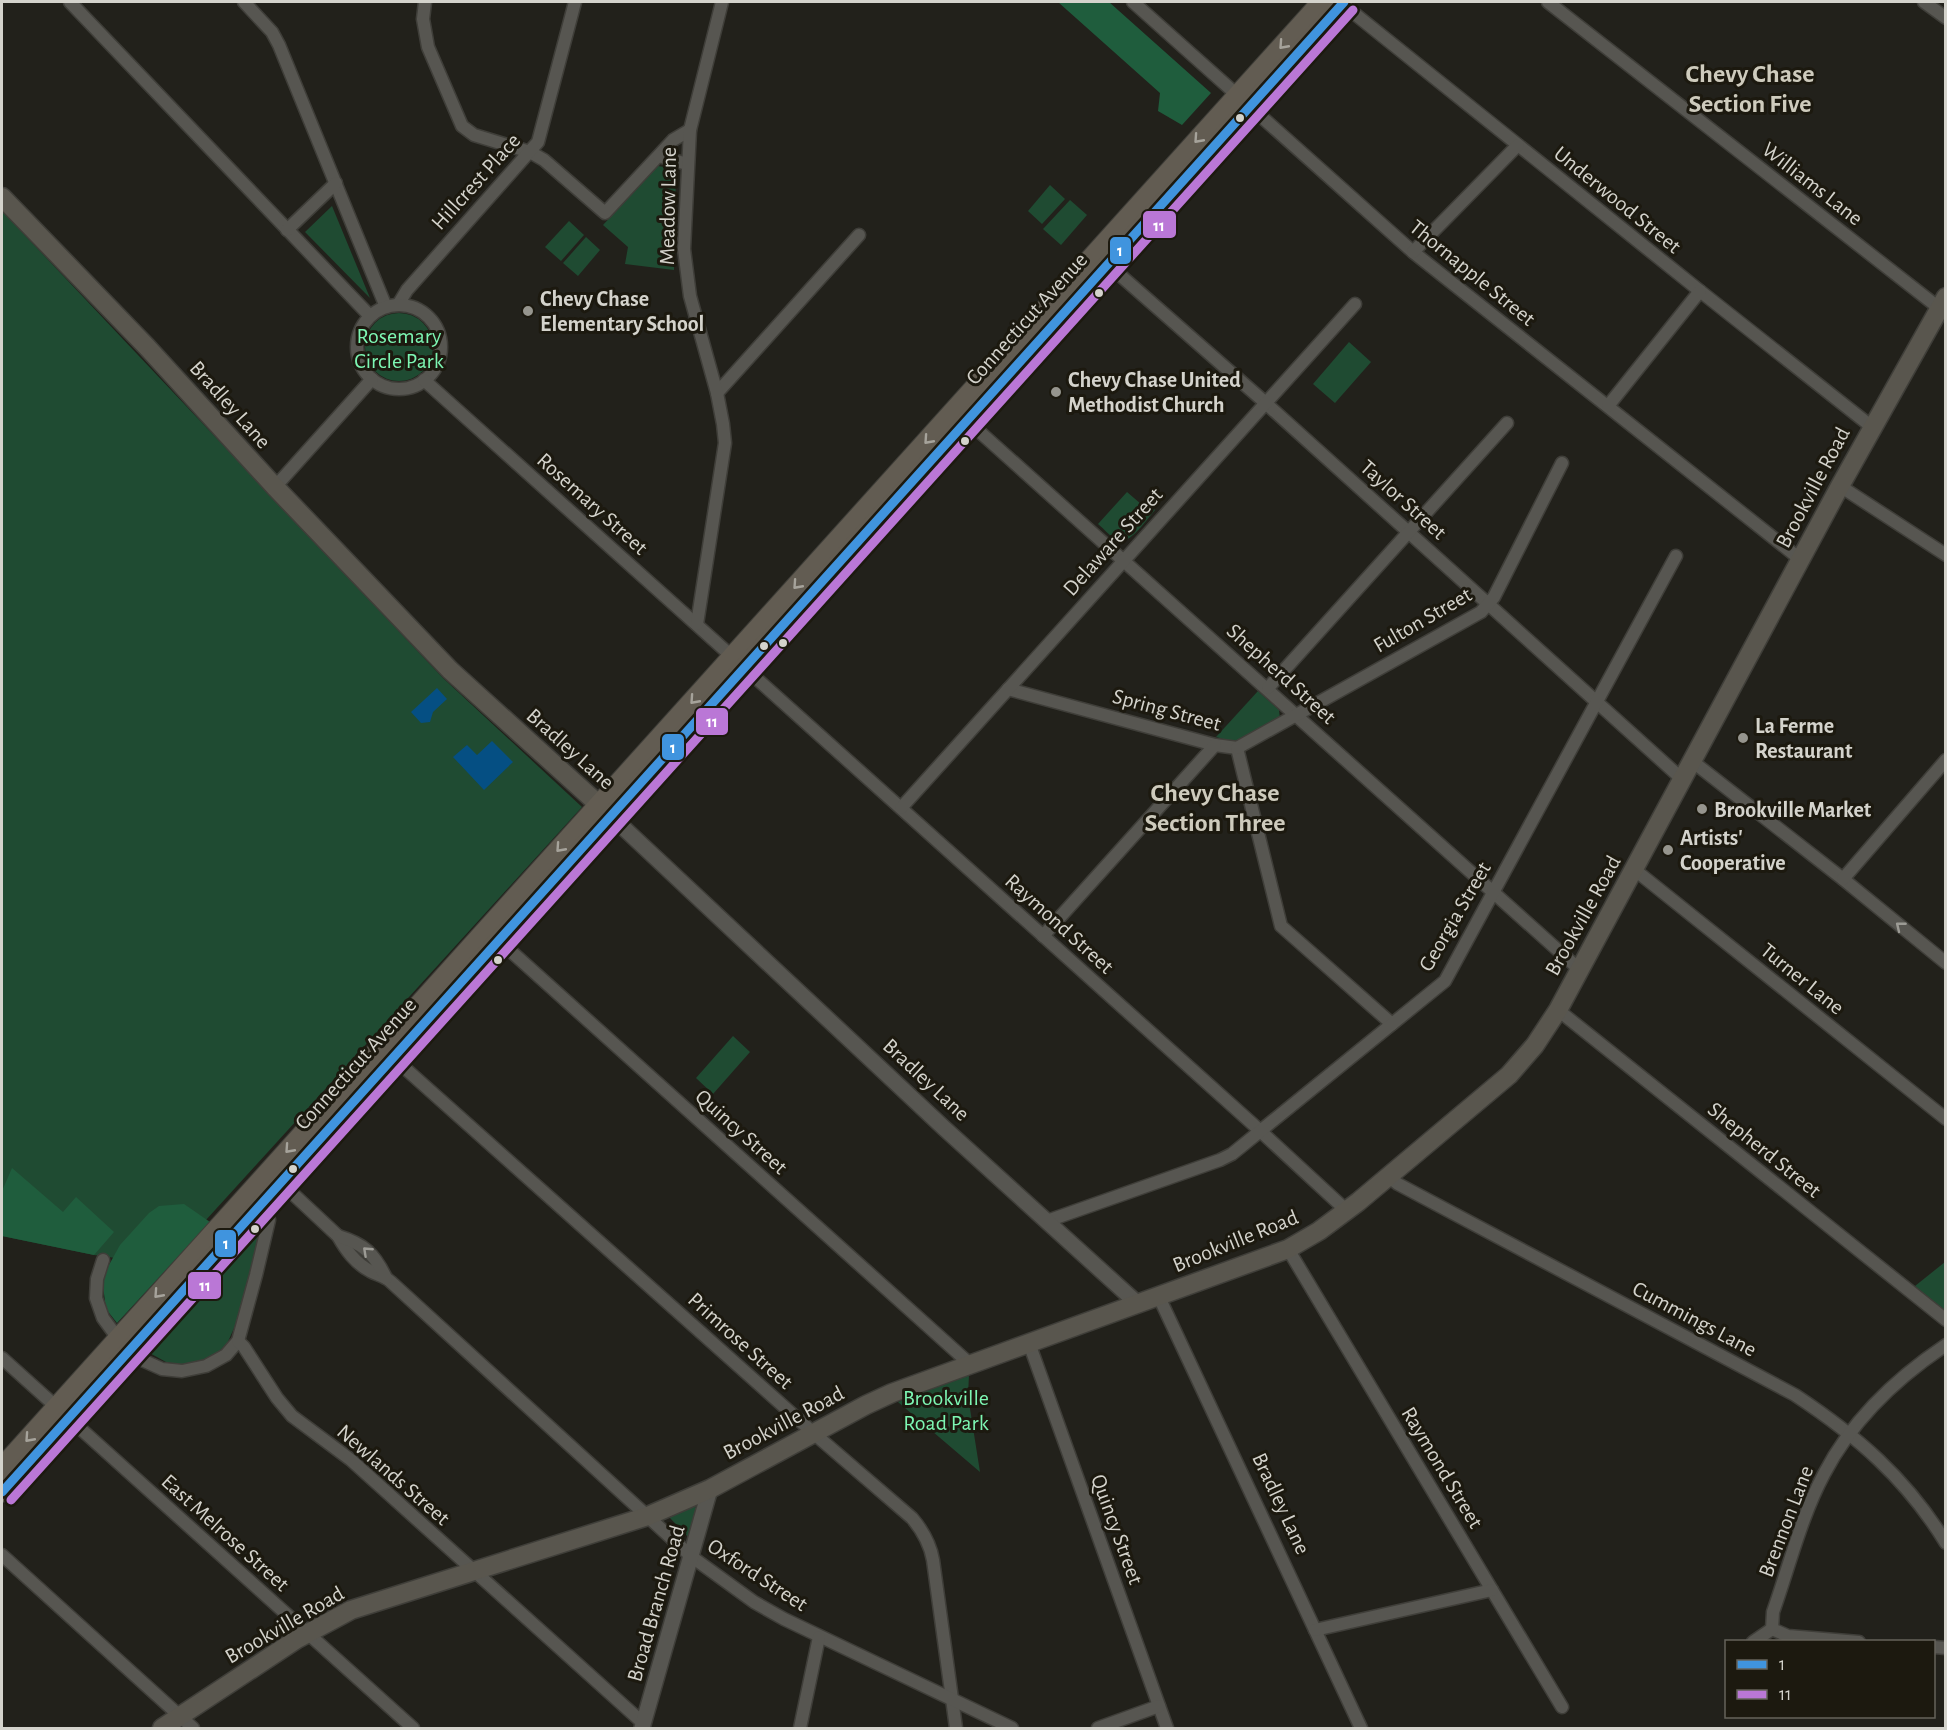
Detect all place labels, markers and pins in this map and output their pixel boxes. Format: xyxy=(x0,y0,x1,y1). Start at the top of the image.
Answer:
unlabelled marker xyxy=(1234,112,1246,124)
unlabelled marker xyxy=(1093,287,1105,299)
place label: Chevy Chase Elementary School xyxy=(540,288,704,336)
marker: Chevy Chase Elementary School xyxy=(521,304,535,318)
place label: Chevy Chase United Methodist Church xyxy=(1068,369,1241,416)
marker: Chevy Chase United Methodist Church xyxy=(1049,385,1063,399)
unlabelled marker xyxy=(959,435,971,447)
unlabelled marker xyxy=(777,637,789,649)
unlabelled marker xyxy=(758,640,770,652)
place label: La Ferme Restaurant xyxy=(1755,715,1853,762)
marker: La Ferme Restaurant xyxy=(1736,731,1750,745)
place label: Brookville Market xyxy=(1714,799,1872,821)
marker: Brookville Market xyxy=(1695,802,1709,816)
place label: Artists' Cooperative xyxy=(1680,827,1786,874)
marker: Artists' Cooperative xyxy=(1661,843,1675,857)
unlabelled marker xyxy=(492,954,504,966)
unlabelled marker xyxy=(287,1163,299,1175)
unlabelled marker xyxy=(249,1223,261,1235)

